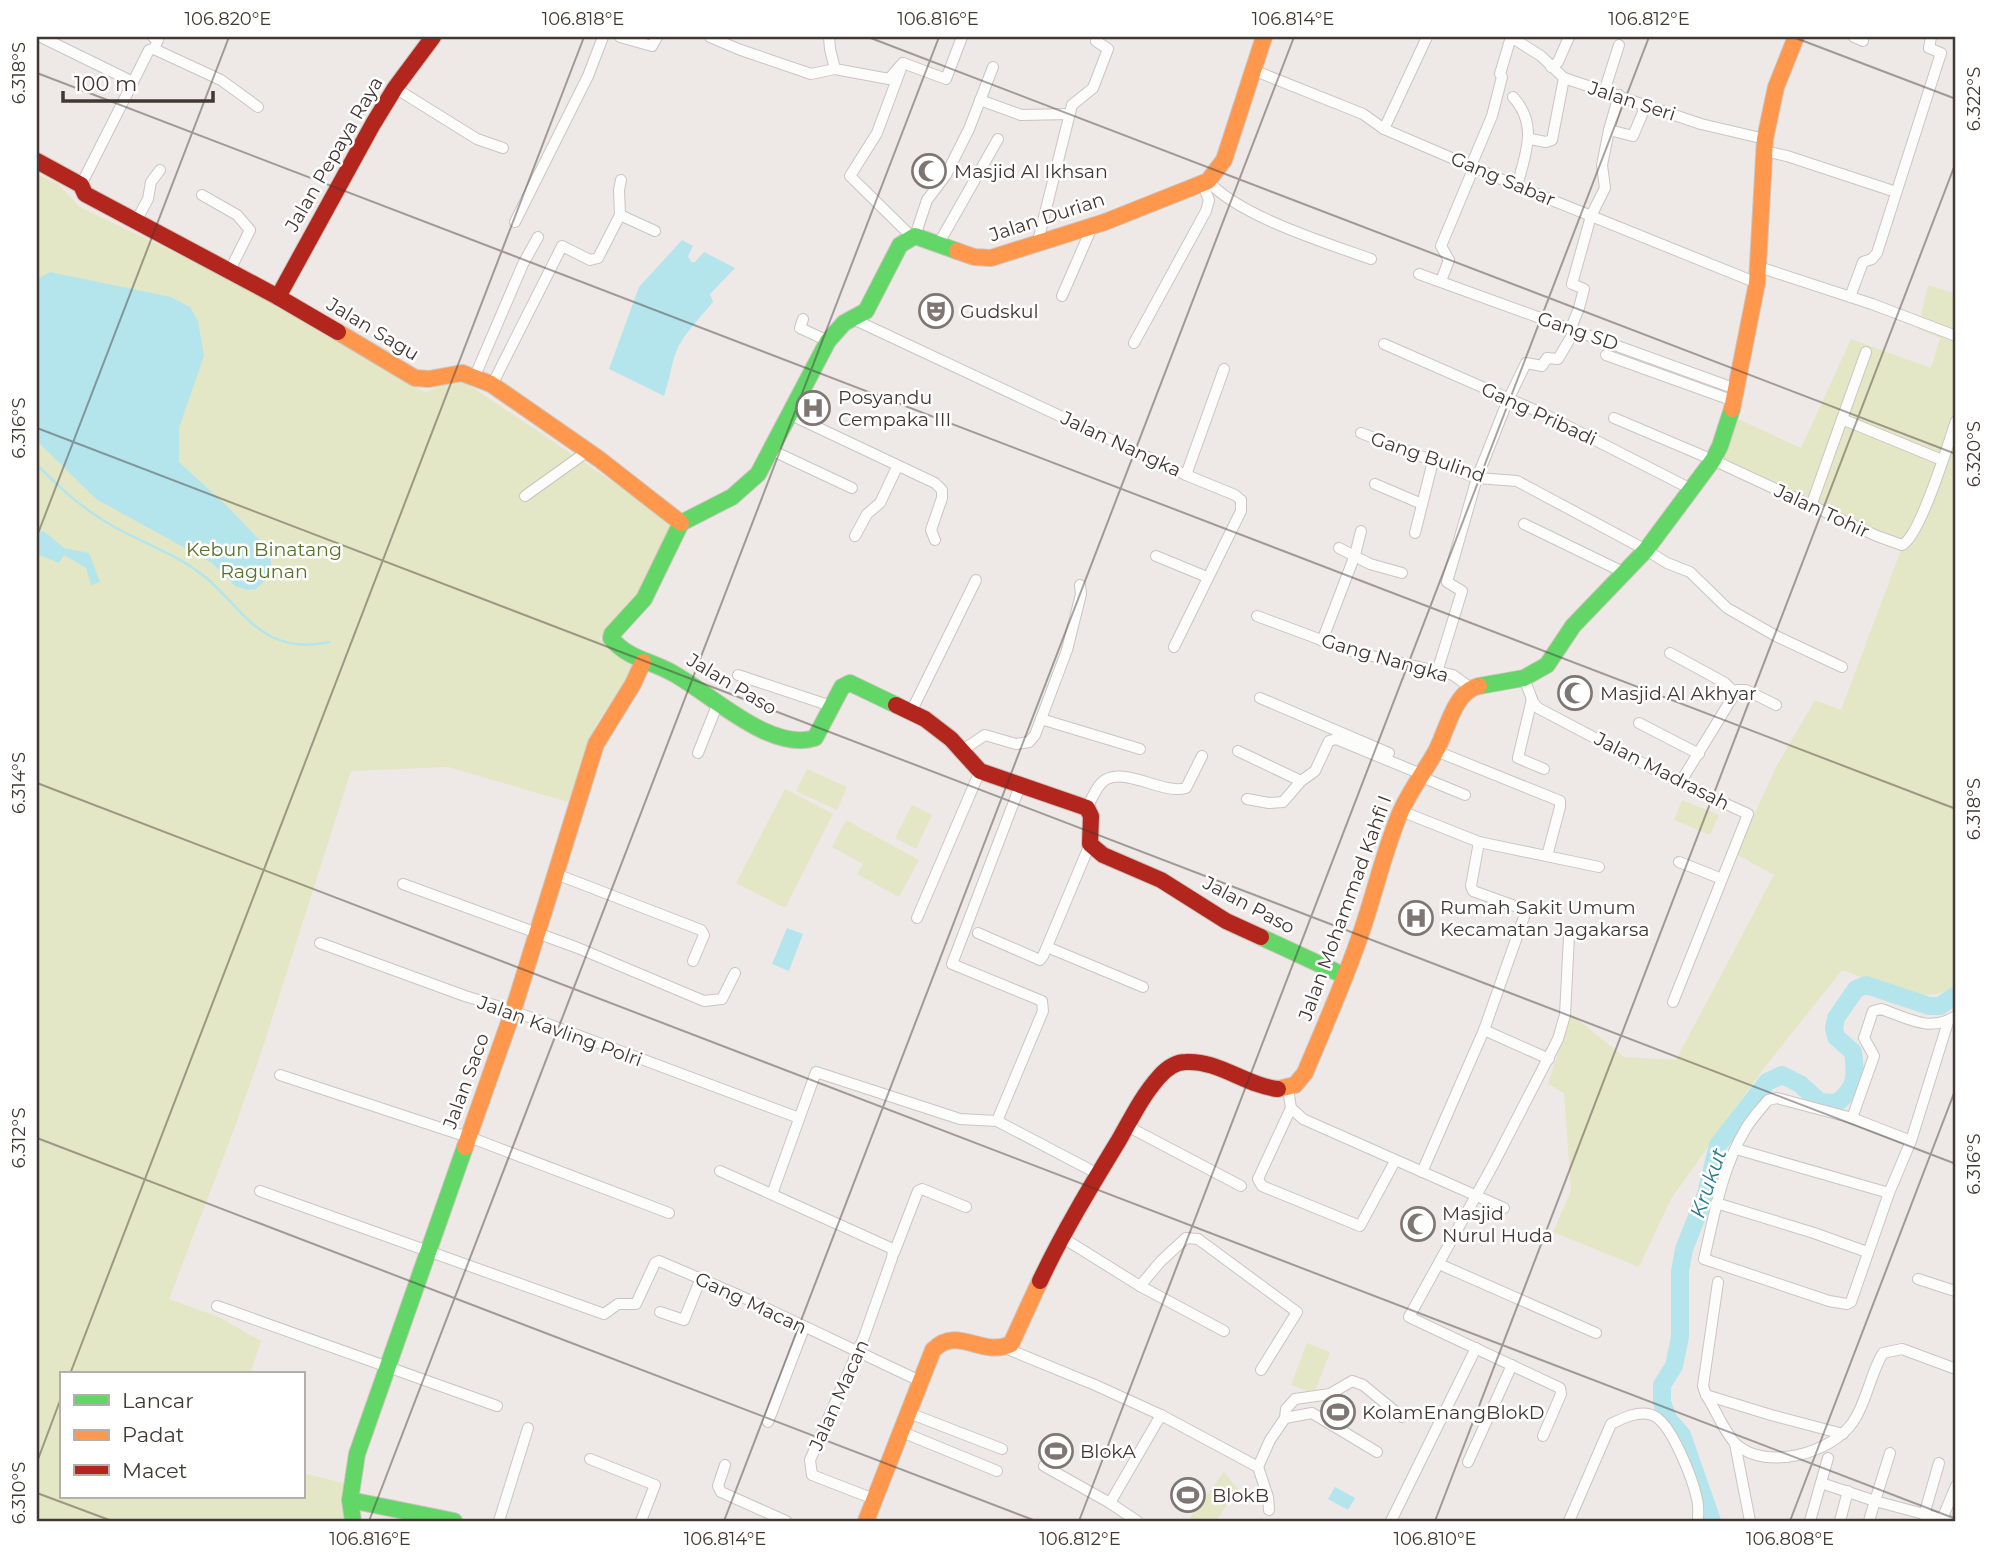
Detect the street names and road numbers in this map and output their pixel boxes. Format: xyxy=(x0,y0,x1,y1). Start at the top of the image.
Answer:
street label: Jalan Pepaya Raya xyxy=(280,72,388,236)
street label: Jalan Seri xyxy=(1584,76,1679,126)
street label: Gang Sabar xyxy=(1447,147,1559,211)
street label: Jalan Durian xyxy=(985,188,1108,247)
street label: Jalan Sagu xyxy=(322,292,423,366)
street label: Gang SD xyxy=(1534,306,1622,356)
street label: Gang Pribadi xyxy=(1478,377,1600,451)
street label: Jalan Nangka xyxy=(1056,406,1185,482)
street label: Gang Bulind xyxy=(1368,427,1488,487)
street label: Jalan Tohir xyxy=(1770,479,1873,543)
street label: Gang Nangka xyxy=(1319,629,1451,687)
street label: Jalan Paso xyxy=(682,648,781,720)
street label: Jalan Madrasah xyxy=(1590,727,1733,815)
street label: Jalan Mohammad Kahfi I xyxy=(1293,792,1397,1025)
street label: Jalan Paso xyxy=(1198,871,1299,939)
street label: Jalan Kavling Polri xyxy=(474,990,645,1071)
street label: Jalan Saco xyxy=(438,1030,494,1133)
street label: Gang Macan xyxy=(691,1267,811,1339)
street label: Jalan Macan xyxy=(804,1336,874,1455)

